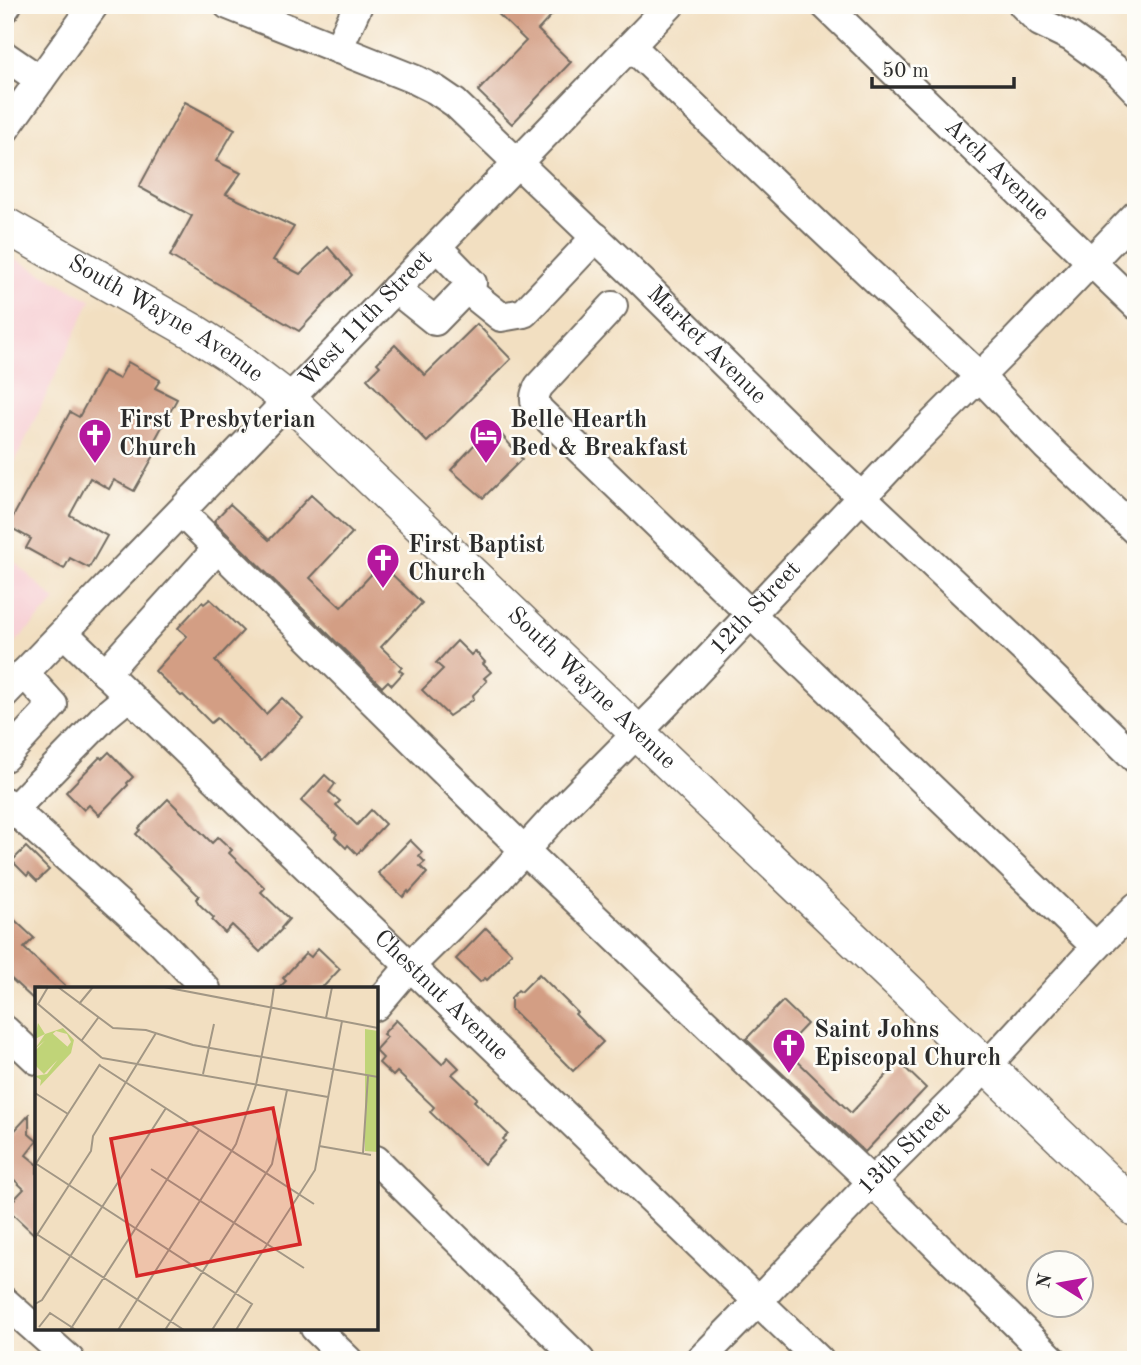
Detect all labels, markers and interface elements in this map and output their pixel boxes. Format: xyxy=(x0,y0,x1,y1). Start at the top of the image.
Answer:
scale bar xyxy=(872,46,1013,90)
text: 50 m xyxy=(882,61,929,82)
street label: Arch Avenue xyxy=(939,115,1053,226)
street label: West 11th Street xyxy=(295,246,437,392)
street label: South Wayne Avenue xyxy=(64,251,267,387)
street label: Market Avenue xyxy=(642,282,770,409)
place label: First Presbyterian Church xyxy=(119,409,316,461)
place label: Belle Hearth Bed & Breakfast xyxy=(510,409,688,461)
church icon: First Presbyterian Church xyxy=(76,416,114,465)
hotel icon: Belle Hearth Bed & Breakfast xyxy=(467,416,505,465)
place label: First Baptist Church xyxy=(408,534,545,586)
church icon: First Baptist Church xyxy=(364,541,402,590)
street label: 12th Street xyxy=(706,557,806,660)
street label: South Wayne Avenue xyxy=(502,603,680,774)
street label: Chestnut Avenue xyxy=(369,926,513,1066)
inset map xyxy=(35,987,378,1330)
place label: Saint Johns Episcopal Church xyxy=(814,1019,1001,1071)
church icon: Saint Johns Episcopal Church xyxy=(770,1026,808,1075)
street label: 13th Street xyxy=(854,1098,956,1200)
north arrow xyxy=(1026,1250,1096,1320)
text: N xyxy=(1035,1272,1057,1290)

